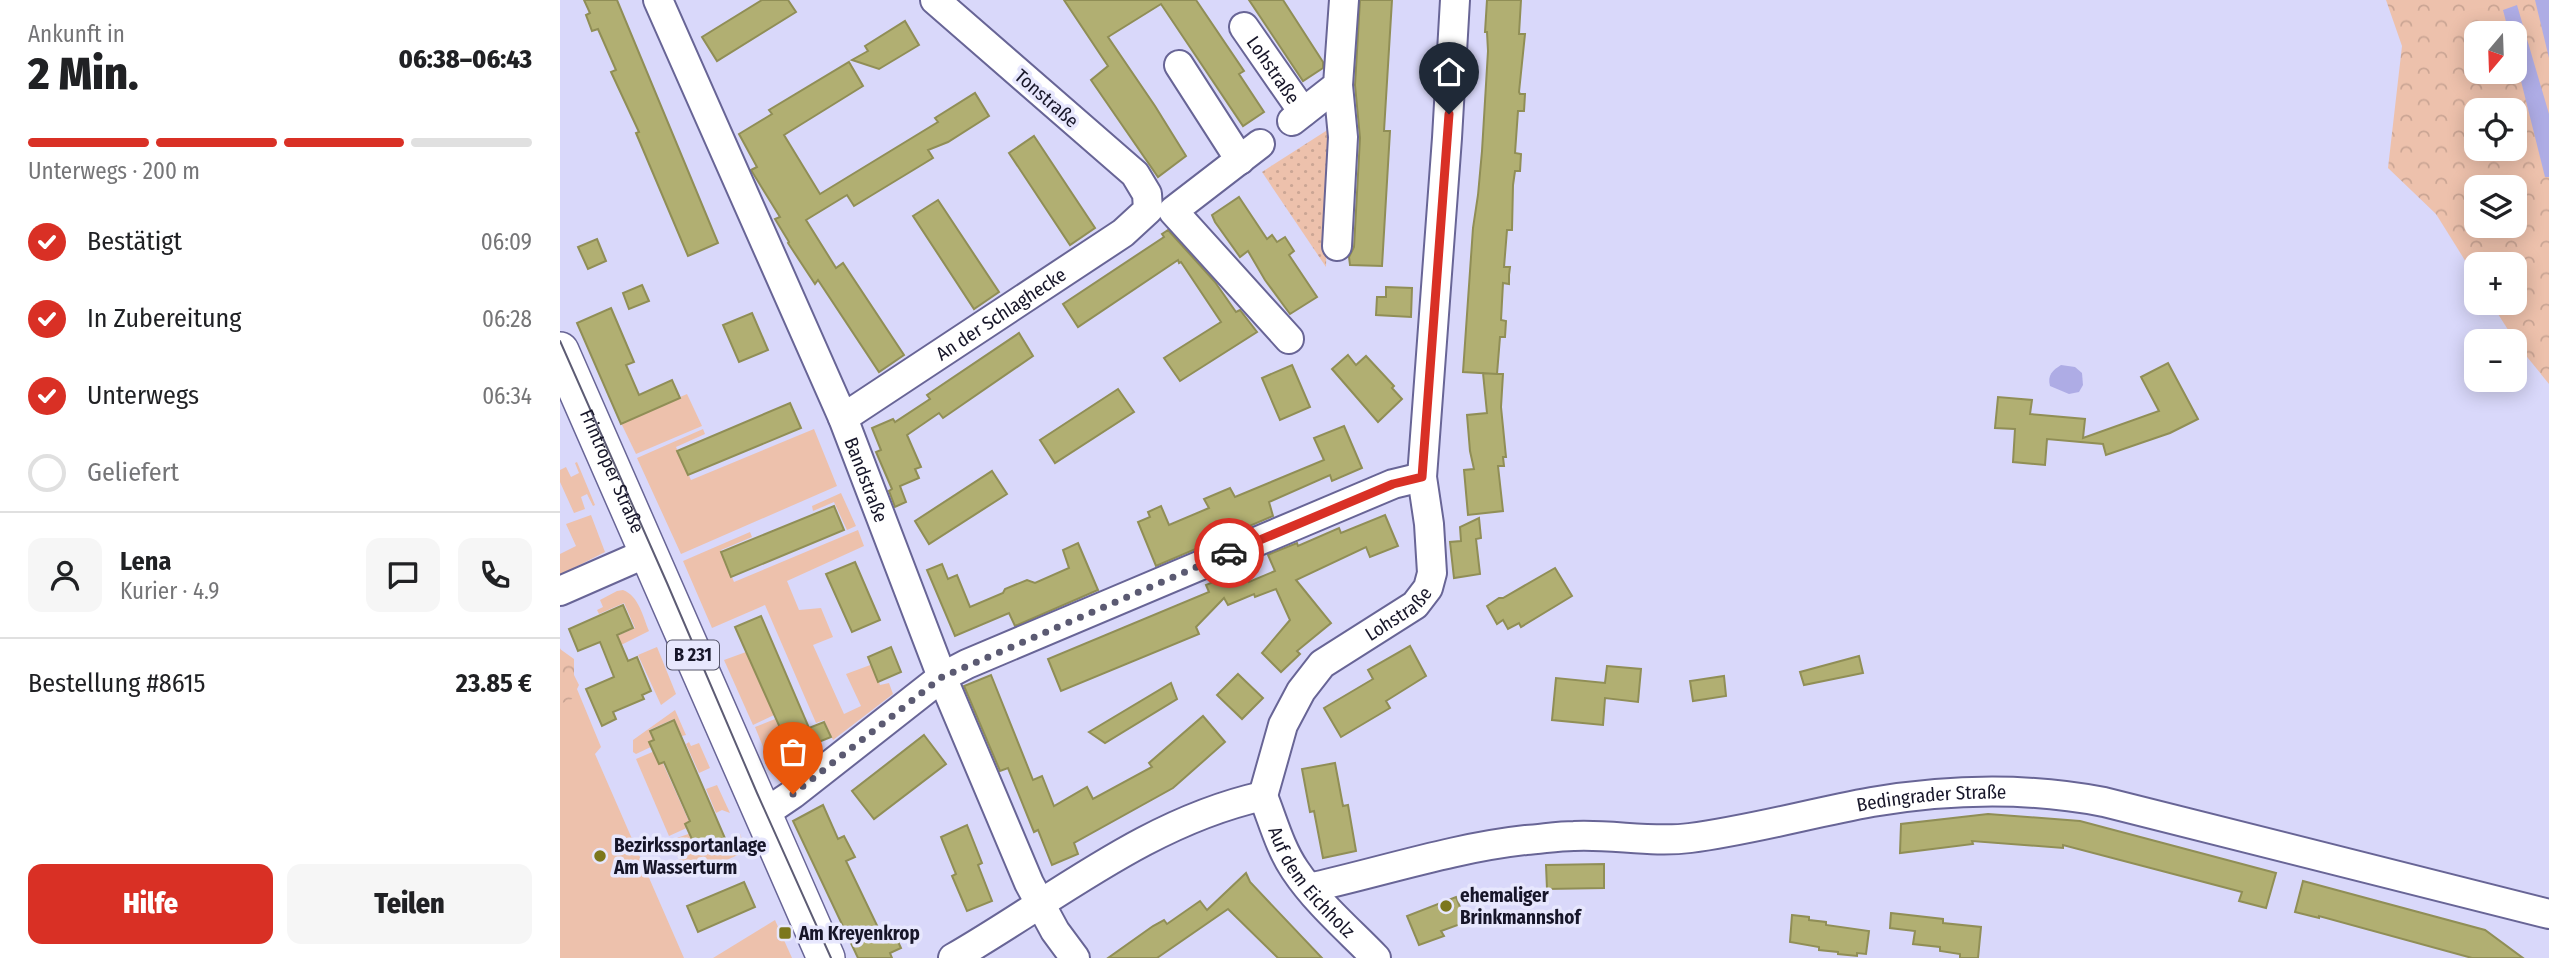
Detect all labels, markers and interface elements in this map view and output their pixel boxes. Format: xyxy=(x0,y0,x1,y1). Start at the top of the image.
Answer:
text: Ankunft in xyxy=(28,20,125,48)
north arrow xyxy=(2464,21,2527,84)
map controls xyxy=(2464,21,2527,392)
street label: Lohstraße xyxy=(1242,32,1305,108)
pin xyxy=(1419,42,1479,114)
text: 06:38–06:43 xyxy=(399,44,532,75)
text: 2 Min. xyxy=(28,46,139,101)
icon: home xyxy=(1430,53,1468,91)
street label: Tonstraße xyxy=(1010,64,1083,132)
button: locate xyxy=(2464,98,2527,161)
text: Unterwegs · 200 m xyxy=(28,157,200,185)
button: layers xyxy=(2464,175,2527,238)
icon: check xyxy=(28,223,66,261)
text: Bestätigt xyxy=(87,226,182,257)
text: 06:09 xyxy=(481,228,532,256)
button: + xyxy=(2464,252,2527,315)
street label: An der Schlaghecke xyxy=(931,263,1070,366)
icon: check xyxy=(28,300,66,338)
text: In Zubereitung xyxy=(87,303,241,334)
text: 06:28 xyxy=(482,305,532,333)
button: − xyxy=(2464,329,2527,392)
icon: check xyxy=(28,377,66,415)
text: Unterwegs xyxy=(87,380,199,411)
text: 06:34 xyxy=(482,382,532,410)
street label: Frintroper Straße xyxy=(575,406,649,537)
street label: Bandstraße xyxy=(839,434,893,525)
text: Geliefert xyxy=(87,457,179,488)
courier xyxy=(1194,518,1264,588)
icon: car xyxy=(1210,534,1248,572)
button: person xyxy=(28,538,102,612)
button: chat xyxy=(366,538,440,612)
button: phone xyxy=(458,538,532,612)
text: Lena xyxy=(120,546,171,577)
text: Kurier · 4.9 xyxy=(120,577,220,605)
street label: Lohstraße xyxy=(1361,582,1437,646)
road number: B 231 xyxy=(667,640,719,670)
text: Bestellung #8615 xyxy=(28,668,206,699)
text: 23.85 € xyxy=(456,668,532,699)
pin xyxy=(763,722,823,794)
icon: bag xyxy=(774,733,812,771)
street label: Bedingrader Straße xyxy=(1855,780,2006,817)
street label: Auf dem Eichholz xyxy=(1263,823,1360,943)
place label: Bezirkssportanlage Am Wasserturm xyxy=(613,834,767,879)
marker: Bezirkssportanlage Am Wasserturm xyxy=(592,848,608,864)
button: Hilfe xyxy=(28,864,273,944)
button: Teilen xyxy=(287,864,532,944)
place label: ehemaliger Brinkmannshof xyxy=(1460,884,1582,929)
marker: ehemaliger Brinkmannshof xyxy=(1438,898,1454,914)
place label: Am Kreyenkrop xyxy=(798,922,920,945)
marker: Am Kreyenkrop xyxy=(777,925,793,941)

